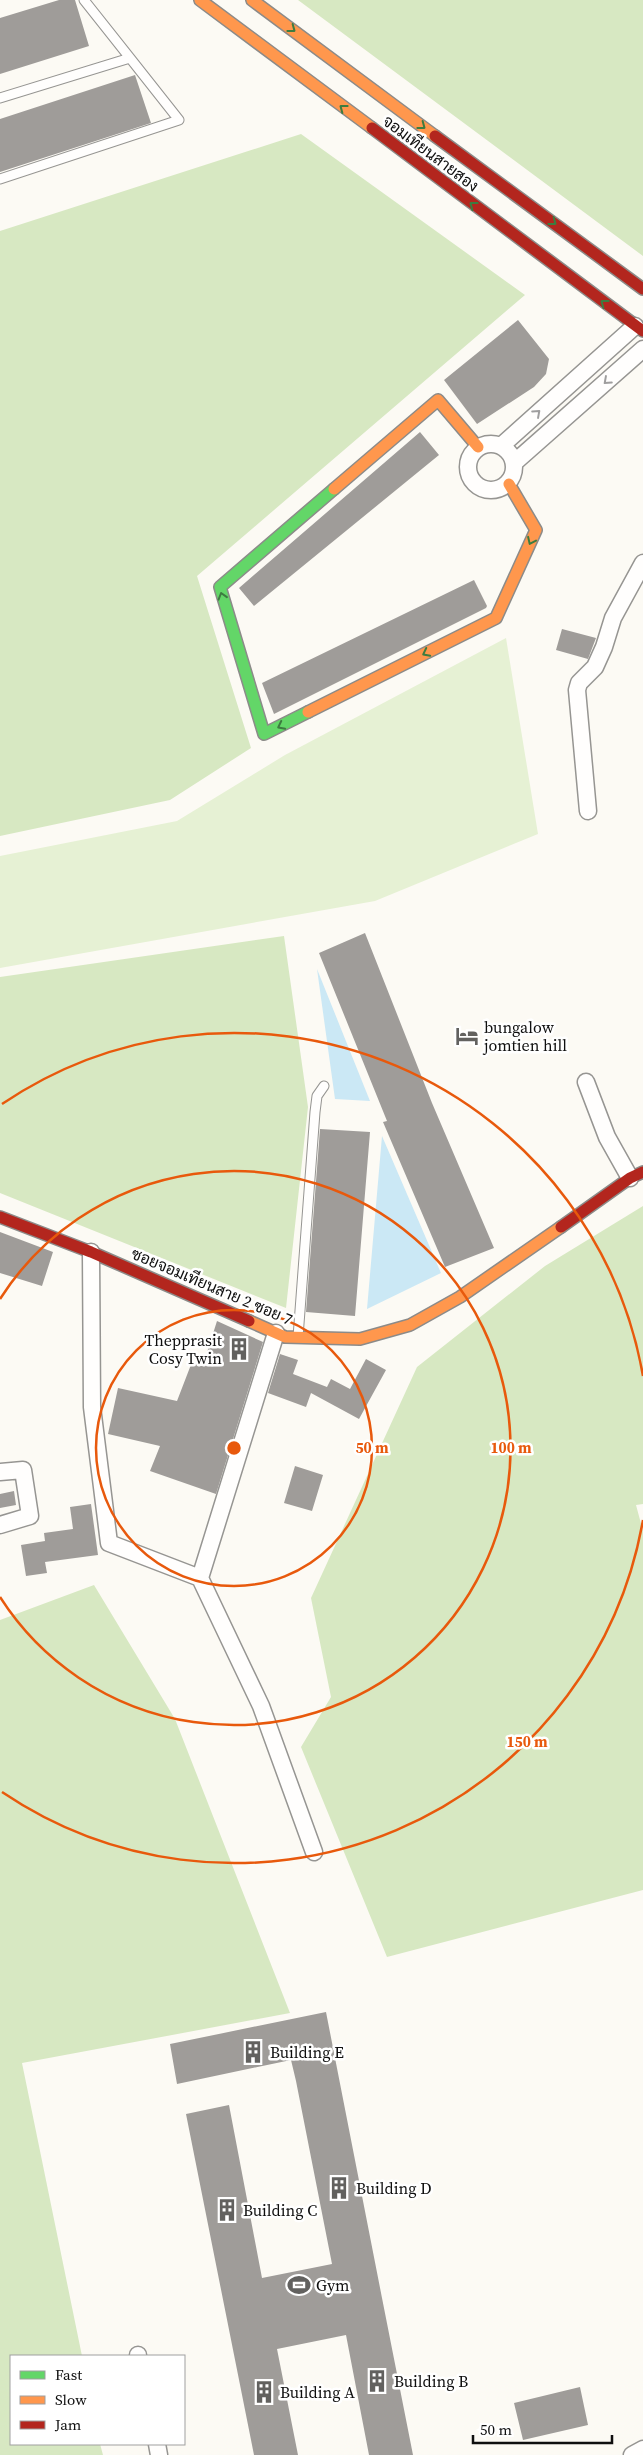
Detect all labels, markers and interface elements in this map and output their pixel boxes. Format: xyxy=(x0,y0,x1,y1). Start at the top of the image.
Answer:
one-way arrow xyxy=(286,23,296,32)
one-way arrow xyxy=(339,105,349,114)
street label: จอมเทียนสายสอง xyxy=(378,110,484,196)
one-way arrow xyxy=(416,120,426,129)
one-way arrow xyxy=(470,203,479,211)
one-way arrow xyxy=(547,217,556,225)
one-way arrow xyxy=(601,300,610,308)
one-way arrow xyxy=(603,375,612,384)
one-way arrow xyxy=(532,410,541,419)
one-way arrow xyxy=(527,536,537,545)
one-way arrow xyxy=(218,592,228,601)
one-way arrow xyxy=(422,647,431,657)
one-way arrow xyxy=(277,720,286,730)
place label: bungalow jomtien hill xyxy=(482,1016,567,1056)
hotel icon: bungalow jomtien hill xyxy=(454,1023,480,1049)
street label: ซอยจอมเทียนสาย 2 ซอย 7 xyxy=(128,1242,296,1330)
place label: Thepprasit Cosy Twin xyxy=(145,1329,223,1369)
building icon: Thepprasit Cosy Twin xyxy=(226,1336,252,1362)
text: 50 m xyxy=(355,1437,389,1458)
text: 100 m xyxy=(490,1437,532,1458)
centre of rings xyxy=(225,1439,243,1457)
text: 150 m xyxy=(506,1731,548,1752)
building icon: Building E xyxy=(240,2039,266,2065)
place label: Building E xyxy=(270,2041,344,2063)
building icon: Building D xyxy=(326,2175,352,2201)
place label: Building D xyxy=(356,2177,432,2199)
building icon: Building C xyxy=(214,2197,240,2223)
place label: Building C xyxy=(243,2199,317,2221)
sports icon: Gym xyxy=(286,2272,312,2298)
place label: Gym xyxy=(316,2274,350,2296)
legend xyxy=(10,2355,185,2445)
text: Fast xyxy=(55,2364,82,2385)
building icon: Building B xyxy=(364,2368,390,2394)
place label: Building B xyxy=(394,2370,468,2392)
building icon: Building A xyxy=(251,2379,277,2405)
place label: Building A xyxy=(280,2381,355,2403)
text: Slow xyxy=(55,2389,87,2410)
scale bar xyxy=(473,2412,612,2444)
text: Jam xyxy=(54,2414,82,2435)
text: 50 m xyxy=(480,2419,512,2440)

